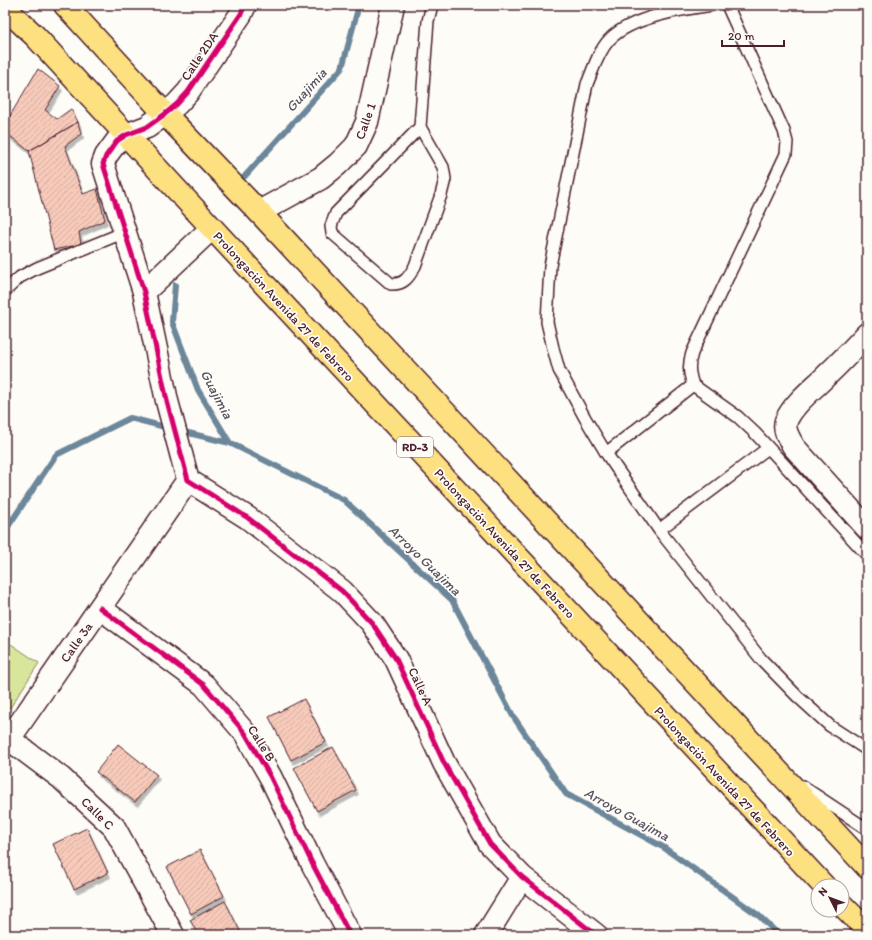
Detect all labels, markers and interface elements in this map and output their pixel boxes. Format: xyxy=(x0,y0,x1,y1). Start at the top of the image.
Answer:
scale bar xyxy=(722,22,784,48)
street label: Calle 2DA xyxy=(178,29,221,83)
text: 20 m xyxy=(728,29,755,43)
water label: Guajimia xyxy=(282,64,331,116)
street label: Calle 1 xyxy=(352,101,379,141)
street label: Prolongación Avenida 27 de Febrero xyxy=(210,228,357,385)
water label: Guajimia xyxy=(197,367,237,423)
road number: RD-3 xyxy=(397,437,433,457)
street label: Prolongación Avenida 27 de Febrero xyxy=(431,465,578,622)
water label: Arroyo Guajima xyxy=(385,522,465,600)
street label: Calle 3a xyxy=(57,619,96,665)
street label: Calle A xyxy=(405,665,436,708)
street label: Prolongación Avenida 27 de Febrero xyxy=(651,703,798,860)
street label: Calle B xyxy=(245,722,278,764)
water label: Arroyo Guajima xyxy=(581,784,673,845)
street label: Calle C xyxy=(78,794,117,833)
north arrow xyxy=(810,878,850,918)
text: N xyxy=(816,885,830,899)

